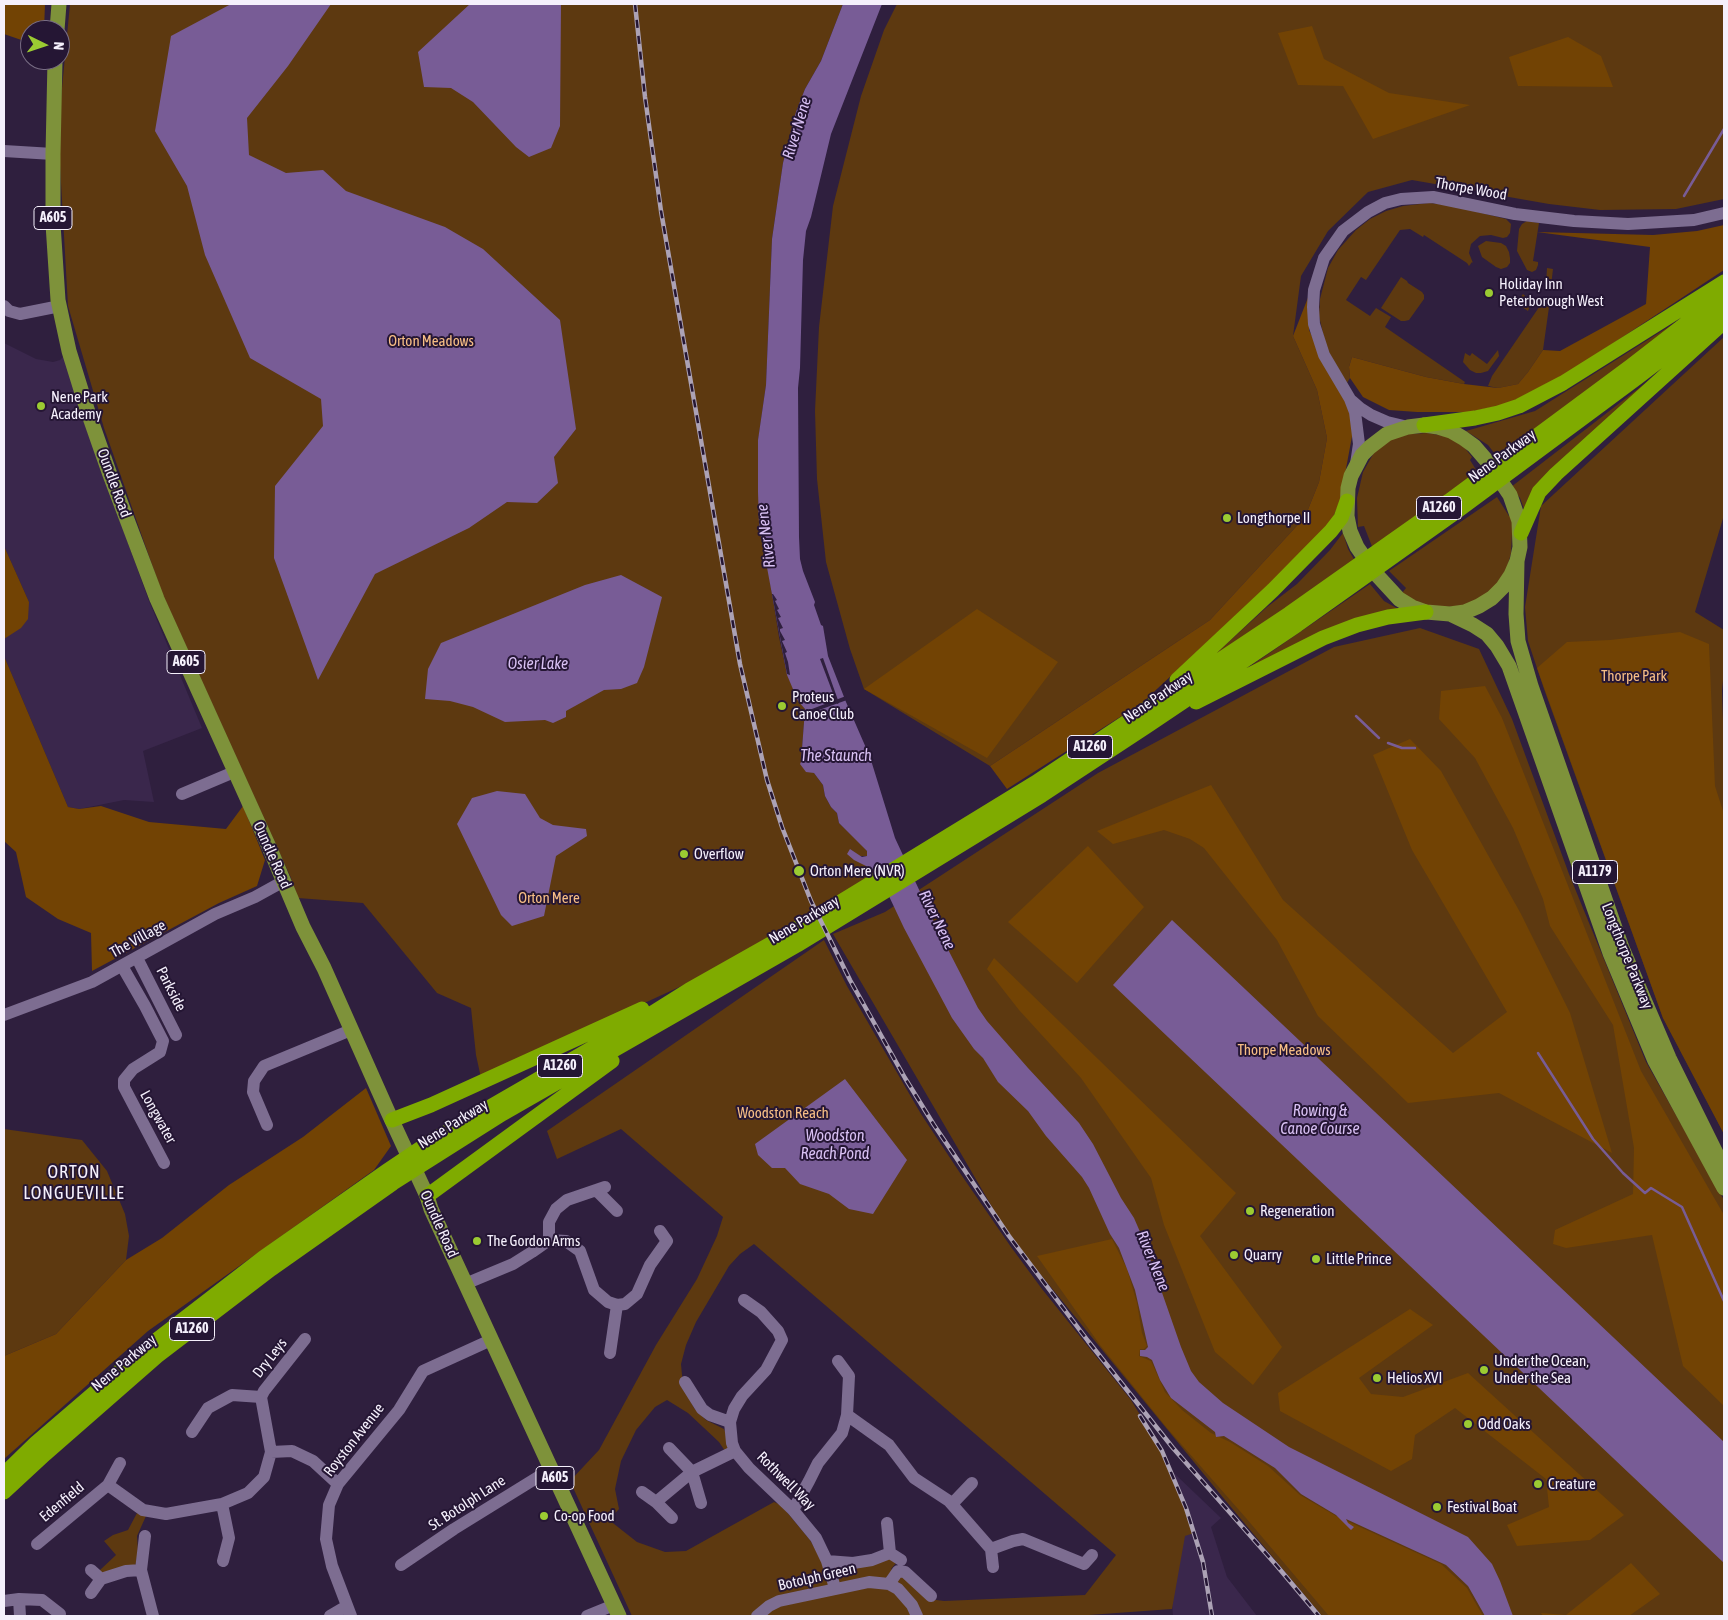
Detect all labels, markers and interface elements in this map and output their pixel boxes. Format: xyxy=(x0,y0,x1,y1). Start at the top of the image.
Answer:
north arrow xyxy=(20,20,70,70)
text: N xyxy=(51,41,67,51)
water label: River Nene xyxy=(778,95,816,161)
street label: Thorpe Wood xyxy=(1434,174,1508,204)
road number: A605 xyxy=(34,207,72,230)
place label: Holiday Inn Peterborough West xyxy=(1499,275,1604,310)
marker: Holiday Inn Peterborough West xyxy=(1483,287,1495,299)
park label: Orton Meadows xyxy=(388,332,474,350)
place label: Nene Park Academy xyxy=(51,388,108,423)
marker: Nene Park Academy xyxy=(35,400,47,412)
street label: Nene Parkway xyxy=(1465,426,1539,486)
street label: Oundle Road xyxy=(93,446,135,520)
road number: A1260 xyxy=(1416,496,1462,520)
water label: River Nene xyxy=(753,503,779,569)
place label: Longthorpe II xyxy=(1237,509,1310,527)
marker: Longthorpe II xyxy=(1221,512,1233,524)
road number: A605 xyxy=(167,650,205,674)
water label: Osier Lake xyxy=(508,654,568,674)
park label: Thorpe Park xyxy=(1601,667,1667,685)
street label: Nene Parkway xyxy=(1120,668,1196,726)
place label: Proteus Canoe Club xyxy=(792,688,854,723)
marker: Proteus Canoe Club xyxy=(776,700,788,712)
road number: A1260 xyxy=(1068,736,1112,759)
water label: The Staunch xyxy=(800,746,872,766)
street label: Oundle Road xyxy=(249,819,295,891)
place label: Overflow xyxy=(694,845,744,863)
marker: Overflow xyxy=(678,848,690,860)
road number: A1179 xyxy=(1572,860,1618,884)
place label: Orton Mere (NVR) xyxy=(810,862,905,880)
marker: Orton Mere (NVR) xyxy=(792,864,806,878)
water label: River Nene xyxy=(914,887,960,953)
park label: Orton Mere xyxy=(518,889,580,907)
street label: Nene Parkway xyxy=(766,892,842,948)
street label: Longthorpe Parkway xyxy=(1598,900,1656,1012)
street label: The Village xyxy=(107,916,169,962)
street label: Parkside xyxy=(152,964,190,1014)
park label: Thorpe Meadows xyxy=(1237,1041,1331,1059)
road number: A1260 xyxy=(538,1054,582,1078)
street label: Longwater xyxy=(136,1087,180,1147)
street label: Nene Parkway xyxy=(415,1095,491,1153)
water label: Rowing & Canoe Course xyxy=(1280,1101,1360,1139)
park label: Woodston Reach xyxy=(737,1104,829,1122)
water label: Woodston Reach Pond xyxy=(801,1126,869,1164)
district label: ORTON LONGUEVILLE xyxy=(22,1161,126,1204)
street label: Oundle Road xyxy=(416,1188,462,1260)
place label: Regeneration xyxy=(1260,1202,1335,1220)
marker: Regeneration xyxy=(1244,1205,1256,1217)
water label: River Nene xyxy=(1132,1228,1174,1294)
place label: The Gordon Arms xyxy=(487,1232,580,1250)
marker: The Gordon Arms xyxy=(471,1235,483,1247)
place label: Quarry xyxy=(1244,1246,1282,1264)
marker: Quarry xyxy=(1228,1249,1240,1261)
place label: Little Prince xyxy=(1326,1250,1391,1268)
marker: Little Prince xyxy=(1310,1253,1322,1265)
road number: A1260 xyxy=(170,1318,214,1340)
street label: Nene Parkway xyxy=(88,1331,160,1395)
street label: Dry Leys xyxy=(249,1335,291,1381)
place label: Under the Ocean, Under the Sea xyxy=(1494,1352,1589,1387)
marker: Under the Ocean, Under the Sea xyxy=(1478,1364,1490,1376)
place label: Helios XVI xyxy=(1387,1369,1442,1387)
marker: Helios XVI xyxy=(1371,1372,1383,1384)
street label: Royston Avenue xyxy=(320,1400,388,1480)
place label: Odd Oaks xyxy=(1478,1415,1531,1433)
marker: Odd Oaks xyxy=(1462,1418,1474,1430)
street label: Rothwell Way xyxy=(753,1448,819,1514)
road number: A605 xyxy=(536,1466,574,1490)
street label: St. Botolph Lane xyxy=(425,1471,509,1535)
place label: Creature xyxy=(1548,1475,1596,1493)
street label: Edenfield xyxy=(36,1478,88,1526)
marker: Creature xyxy=(1532,1478,1544,1490)
place label: Festival Boat xyxy=(1447,1498,1517,1516)
marker: Festival Boat xyxy=(1431,1501,1443,1513)
place label: Co-op Food xyxy=(554,1507,615,1525)
marker: Co-op Food xyxy=(538,1510,550,1522)
street label: Botolph Green xyxy=(776,1559,858,1595)

